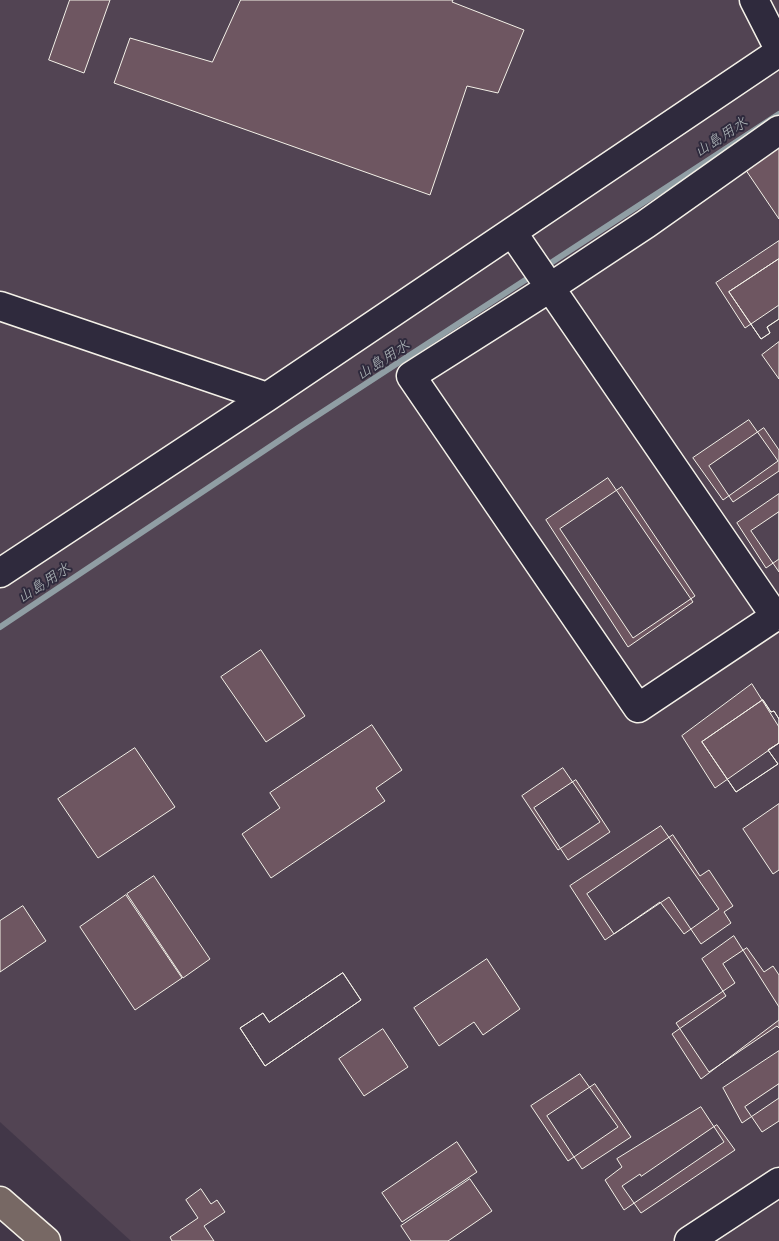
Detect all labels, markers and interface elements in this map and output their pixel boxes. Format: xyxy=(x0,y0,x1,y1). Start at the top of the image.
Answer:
water label: 山島用水 xyxy=(691,113,751,161)
water label: 山島用水 xyxy=(353,336,413,384)
water label: 山島用水 xyxy=(14,559,74,607)

